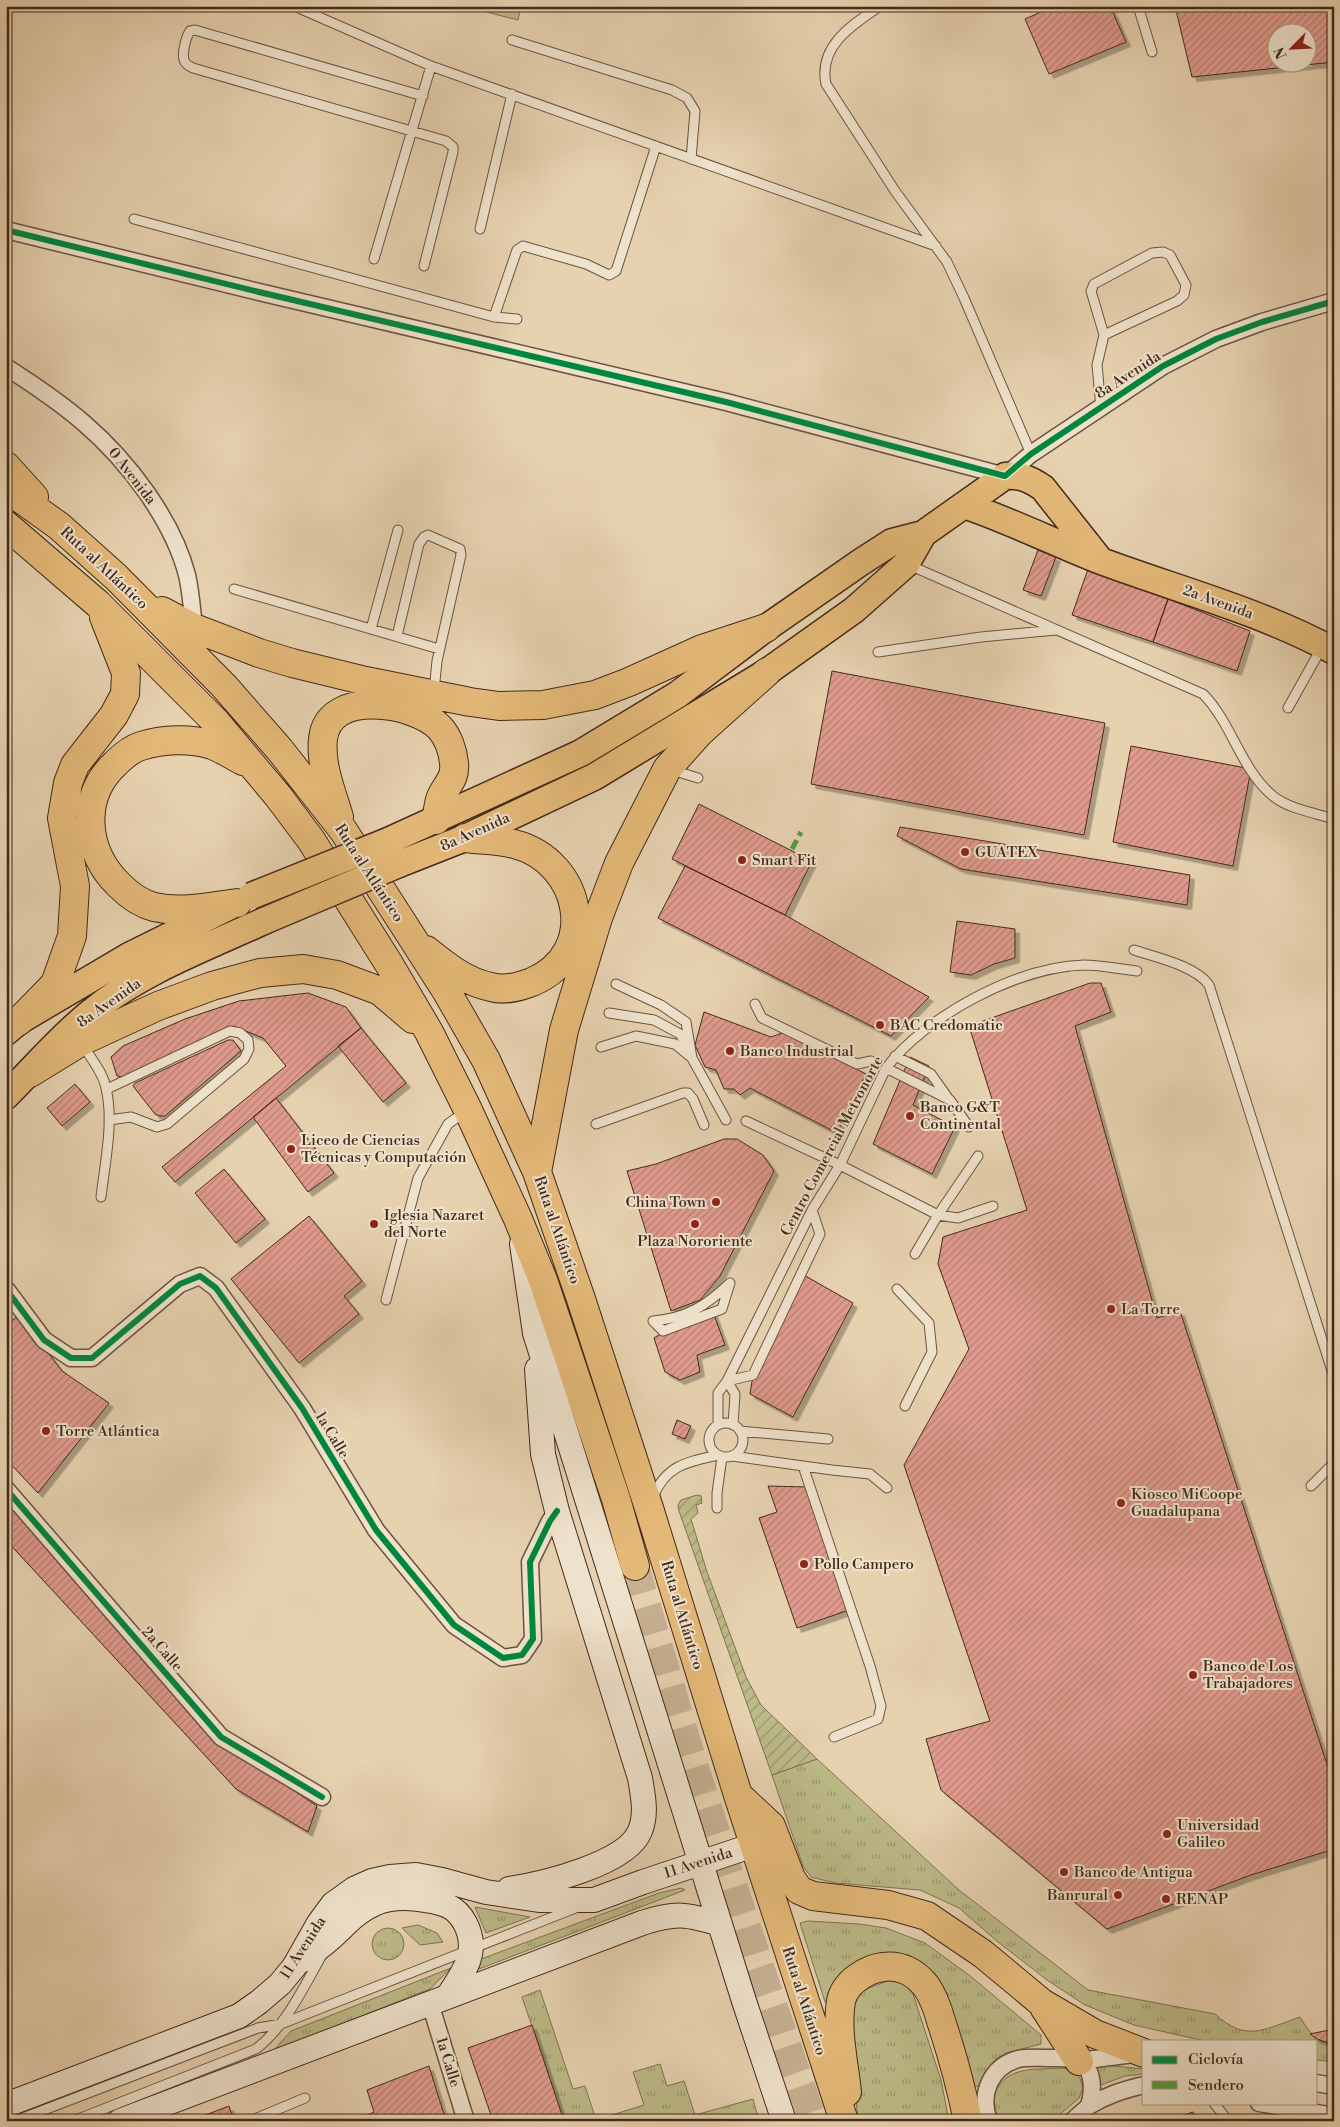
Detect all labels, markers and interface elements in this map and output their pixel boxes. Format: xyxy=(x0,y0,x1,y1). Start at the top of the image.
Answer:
north arrow xyxy=(1268,22,1318,72)
text: N xyxy=(1271,44,1292,62)
street label: 8a Avenida xyxy=(1092,347,1165,403)
street label: 0 Avenida xyxy=(104,444,160,509)
street label: Ruta al Atlántico xyxy=(56,522,152,614)
street label: 2a Avenida xyxy=(1180,580,1256,624)
street label: 8a Avenida xyxy=(437,808,513,856)
street label: Ruta al Atlántico xyxy=(330,820,408,926)
place label: GUATEX xyxy=(975,843,1038,862)
marker: GUATEX xyxy=(959,846,971,858)
place label: Smart Fit xyxy=(752,851,817,870)
marker: Smart Fit xyxy=(736,854,748,866)
street label: 8a Avenida xyxy=(73,974,145,1032)
place label: BAC Credomatic xyxy=(889,1016,1003,1035)
marker: BAC Credomatic xyxy=(874,1019,886,1031)
place label: Banco Industrial xyxy=(739,1042,854,1061)
marker: Banco Industrial xyxy=(724,1045,736,1057)
street label: Centro Comercial Metronorte xyxy=(776,1053,888,1239)
place label: Banco G&T Continental xyxy=(919,1098,1002,1134)
marker: Banco G&T Continental xyxy=(904,1110,916,1122)
place label: Liceo de Ciencias Técnicas y Computación xyxy=(301,1131,467,1167)
marker: Liceo de Ciencias Técnicas y Computación xyxy=(285,1143,297,1155)
street label: Ruta al Atlántico xyxy=(530,1173,584,1287)
place label: China Town xyxy=(626,1193,706,1212)
marker: China Town xyxy=(710,1196,722,1208)
place label: Iglesia Nazaret del Norte xyxy=(384,1206,485,1242)
marker: Iglesia Nazaret del Norte xyxy=(368,1218,380,1230)
marker: Plaza Nororiente xyxy=(689,1218,701,1230)
place label: Plaza Nororiente xyxy=(637,1232,753,1251)
place label: La Torre xyxy=(1121,1300,1180,1319)
marker: La Torre xyxy=(1105,1303,1117,1315)
street label: 1a Calle xyxy=(311,1408,353,1462)
place label: Torre Atlántica xyxy=(56,1422,160,1441)
marker: Torre Atlántica xyxy=(40,1425,52,1437)
place label: Kiosco MiCoope Guadalupana xyxy=(1131,1485,1243,1521)
marker: Kiosco MiCoope Guadalupana xyxy=(1115,1497,1127,1509)
place label: Pollo Campero xyxy=(814,1555,914,1574)
street label: Ruta al Atlántico xyxy=(656,1558,708,1672)
marker: Pollo Campero xyxy=(798,1558,810,1570)
street label: 2a Calle xyxy=(137,1623,187,1675)
place label: Banco de Los Trabajadores xyxy=(1202,1657,1293,1693)
marker: Banco de Los Trabajadores xyxy=(1187,1669,1199,1681)
place label: Universidad Galileo xyxy=(1177,1816,1260,1852)
marker: Universidad Galileo xyxy=(1161,1828,1173,1840)
street label: 11 Avenida xyxy=(661,1843,735,1883)
place label: Banco de Antigua xyxy=(1073,1863,1193,1882)
marker: Banco de Antigua xyxy=(1058,1866,1070,1878)
place label: Banrural xyxy=(1046,1886,1109,1905)
marker: Banrural xyxy=(1112,1889,1124,1901)
place label: RENAP xyxy=(1176,1890,1228,1909)
marker: RENAP xyxy=(1160,1893,1172,1905)
street label: 11 Avenida xyxy=(276,1913,330,1983)
street label: Ruta al Atlántico xyxy=(777,1944,831,2058)
street label: 1a Calle xyxy=(431,2035,465,2089)
legend xyxy=(1142,2040,1318,2104)
text: Ciclovía xyxy=(1188,2050,1244,2069)
text: Sendero xyxy=(1188,2076,1244,2095)

